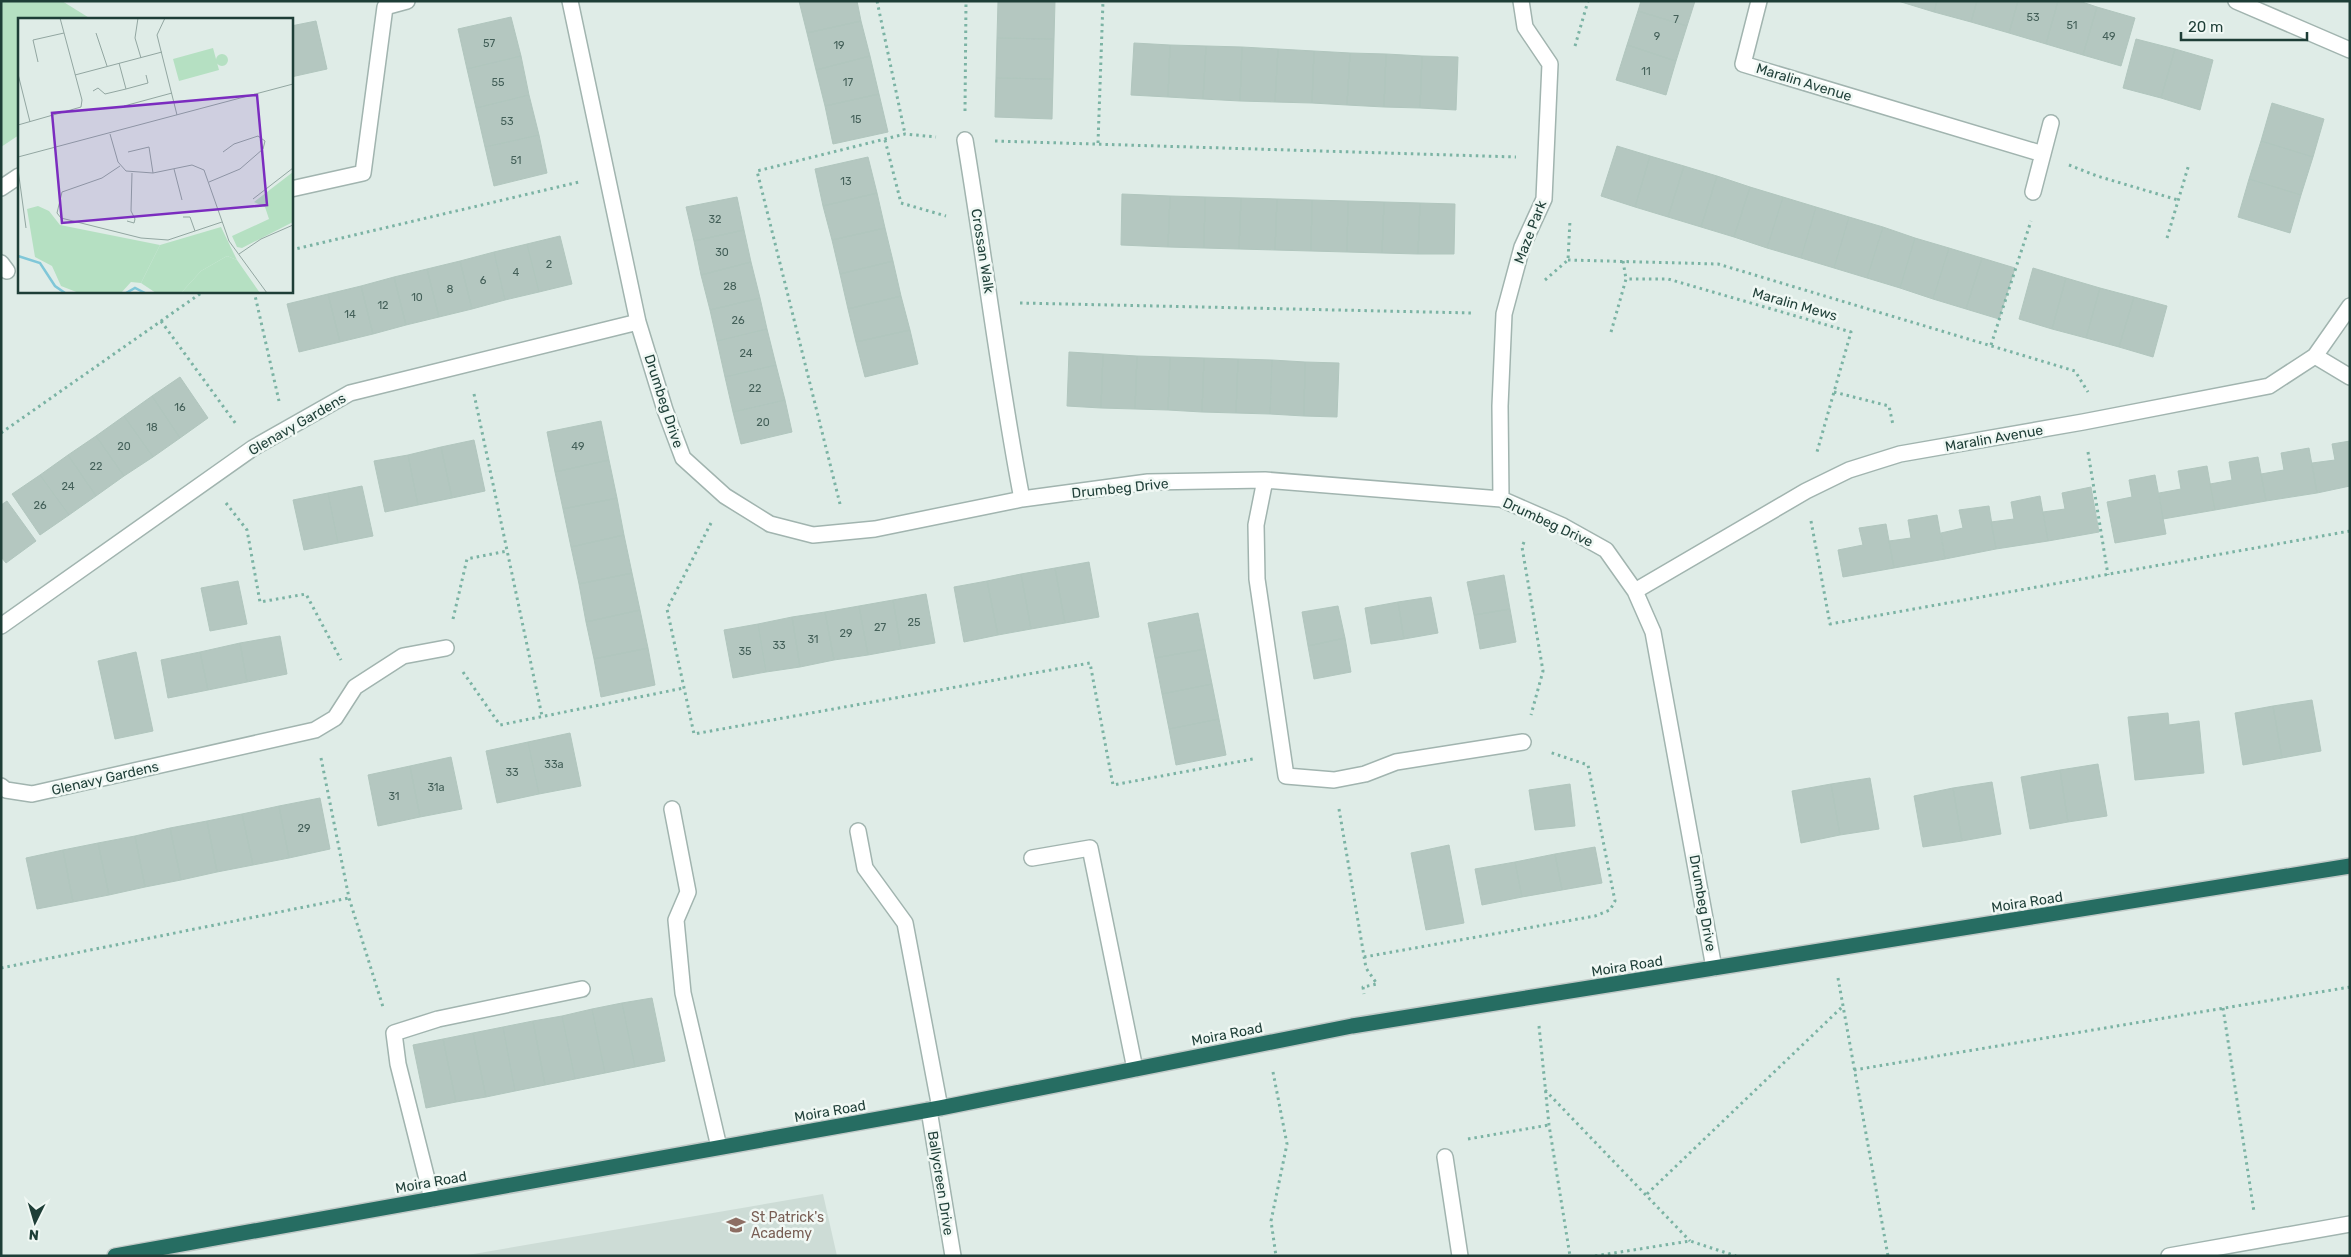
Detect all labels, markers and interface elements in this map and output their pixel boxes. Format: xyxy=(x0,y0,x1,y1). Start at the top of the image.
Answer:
scale bar xyxy=(2181,10,2307,42)
house number: 53 xyxy=(2026,11,2040,24)
house number: 7 xyxy=(1673,13,1679,26)
inset map xyxy=(18,18,292,292)
text: 20 m xyxy=(2188,18,2223,36)
house number: 51 xyxy=(2066,19,2078,32)
house number: 9 xyxy=(1654,30,1660,43)
house number: 49 xyxy=(2102,30,2116,43)
house number: 57 xyxy=(483,37,495,50)
house number: 19 xyxy=(833,39,845,52)
street label: Maralin Avenue xyxy=(1754,60,1854,105)
house number: 11 xyxy=(1641,65,1651,78)
house number: 55 xyxy=(491,76,505,89)
house number: 17 xyxy=(843,76,854,89)
house number: 15 xyxy=(850,113,862,126)
house number: 53 xyxy=(500,115,514,128)
house number: 51 xyxy=(510,154,522,167)
house number: 13 xyxy=(840,175,852,188)
street label: Maze Park xyxy=(1511,197,1551,266)
street label: Crossan Walk xyxy=(967,208,998,295)
house number: 32 xyxy=(708,213,722,226)
house number: 30 xyxy=(715,246,729,259)
house number: 2 xyxy=(546,258,552,271)
house number: 4 xyxy=(513,266,520,279)
house number: 6 xyxy=(480,274,487,287)
house number: 28 xyxy=(723,280,737,293)
house number: 8 xyxy=(447,283,454,296)
street label: Maralin Mews xyxy=(1750,284,1839,325)
house number: 10 xyxy=(411,291,423,304)
house number: 12 xyxy=(377,299,389,312)
house number: 14 xyxy=(344,308,356,321)
house number: 26 xyxy=(731,314,745,327)
house number: 24 xyxy=(739,347,753,360)
street label: Drumbeg Drive xyxy=(640,352,687,450)
house number: 22 xyxy=(749,382,761,395)
street label: Glenavy Gardens xyxy=(246,390,349,459)
house number: 16 xyxy=(174,401,186,414)
house number: 20 xyxy=(756,416,770,429)
house number: 18 xyxy=(146,421,158,434)
street label: Maralin Avenue xyxy=(1944,421,2045,455)
house number: 20 xyxy=(117,440,131,453)
house number: 49 xyxy=(571,440,585,453)
house number: 22 xyxy=(90,460,102,473)
street label: Drumbeg Drive xyxy=(1071,475,1170,502)
house number: 24 xyxy=(61,480,75,493)
street label: Drumbeg Drive xyxy=(1500,494,1596,551)
house number: 26 xyxy=(33,499,47,512)
house number: 25 xyxy=(908,616,921,629)
house number: 27 xyxy=(874,621,886,634)
house number: 29 xyxy=(840,627,852,640)
house number: 31 xyxy=(807,633,819,646)
house number: 33 xyxy=(772,639,786,652)
house number: 35 xyxy=(738,645,752,658)
street label: Glenavy Gardens xyxy=(50,758,160,799)
house number: 33a xyxy=(544,758,564,771)
house number: 33 xyxy=(505,766,519,779)
house number: 31a xyxy=(427,781,445,794)
house number: 31 xyxy=(388,790,400,803)
house number: 29 xyxy=(298,822,310,835)
street label: Drumbeg Drive xyxy=(1686,854,1719,953)
street label: Moira Road xyxy=(1990,888,2064,917)
street label: Moira Road xyxy=(1590,952,1664,981)
street label: Moira Road xyxy=(1190,1019,1264,1050)
street label: Moira Road xyxy=(793,1097,867,1126)
street label: Ballycreen Drive xyxy=(924,1130,957,1237)
street label: Moira Road xyxy=(394,1168,468,1197)
north arrow xyxy=(10,1197,60,1247)
place label: St Patrick's Academy xyxy=(751,1209,824,1242)
school or university icon: St Patrick's Academy xyxy=(725,1214,747,1236)
text: N xyxy=(28,1226,40,1243)

